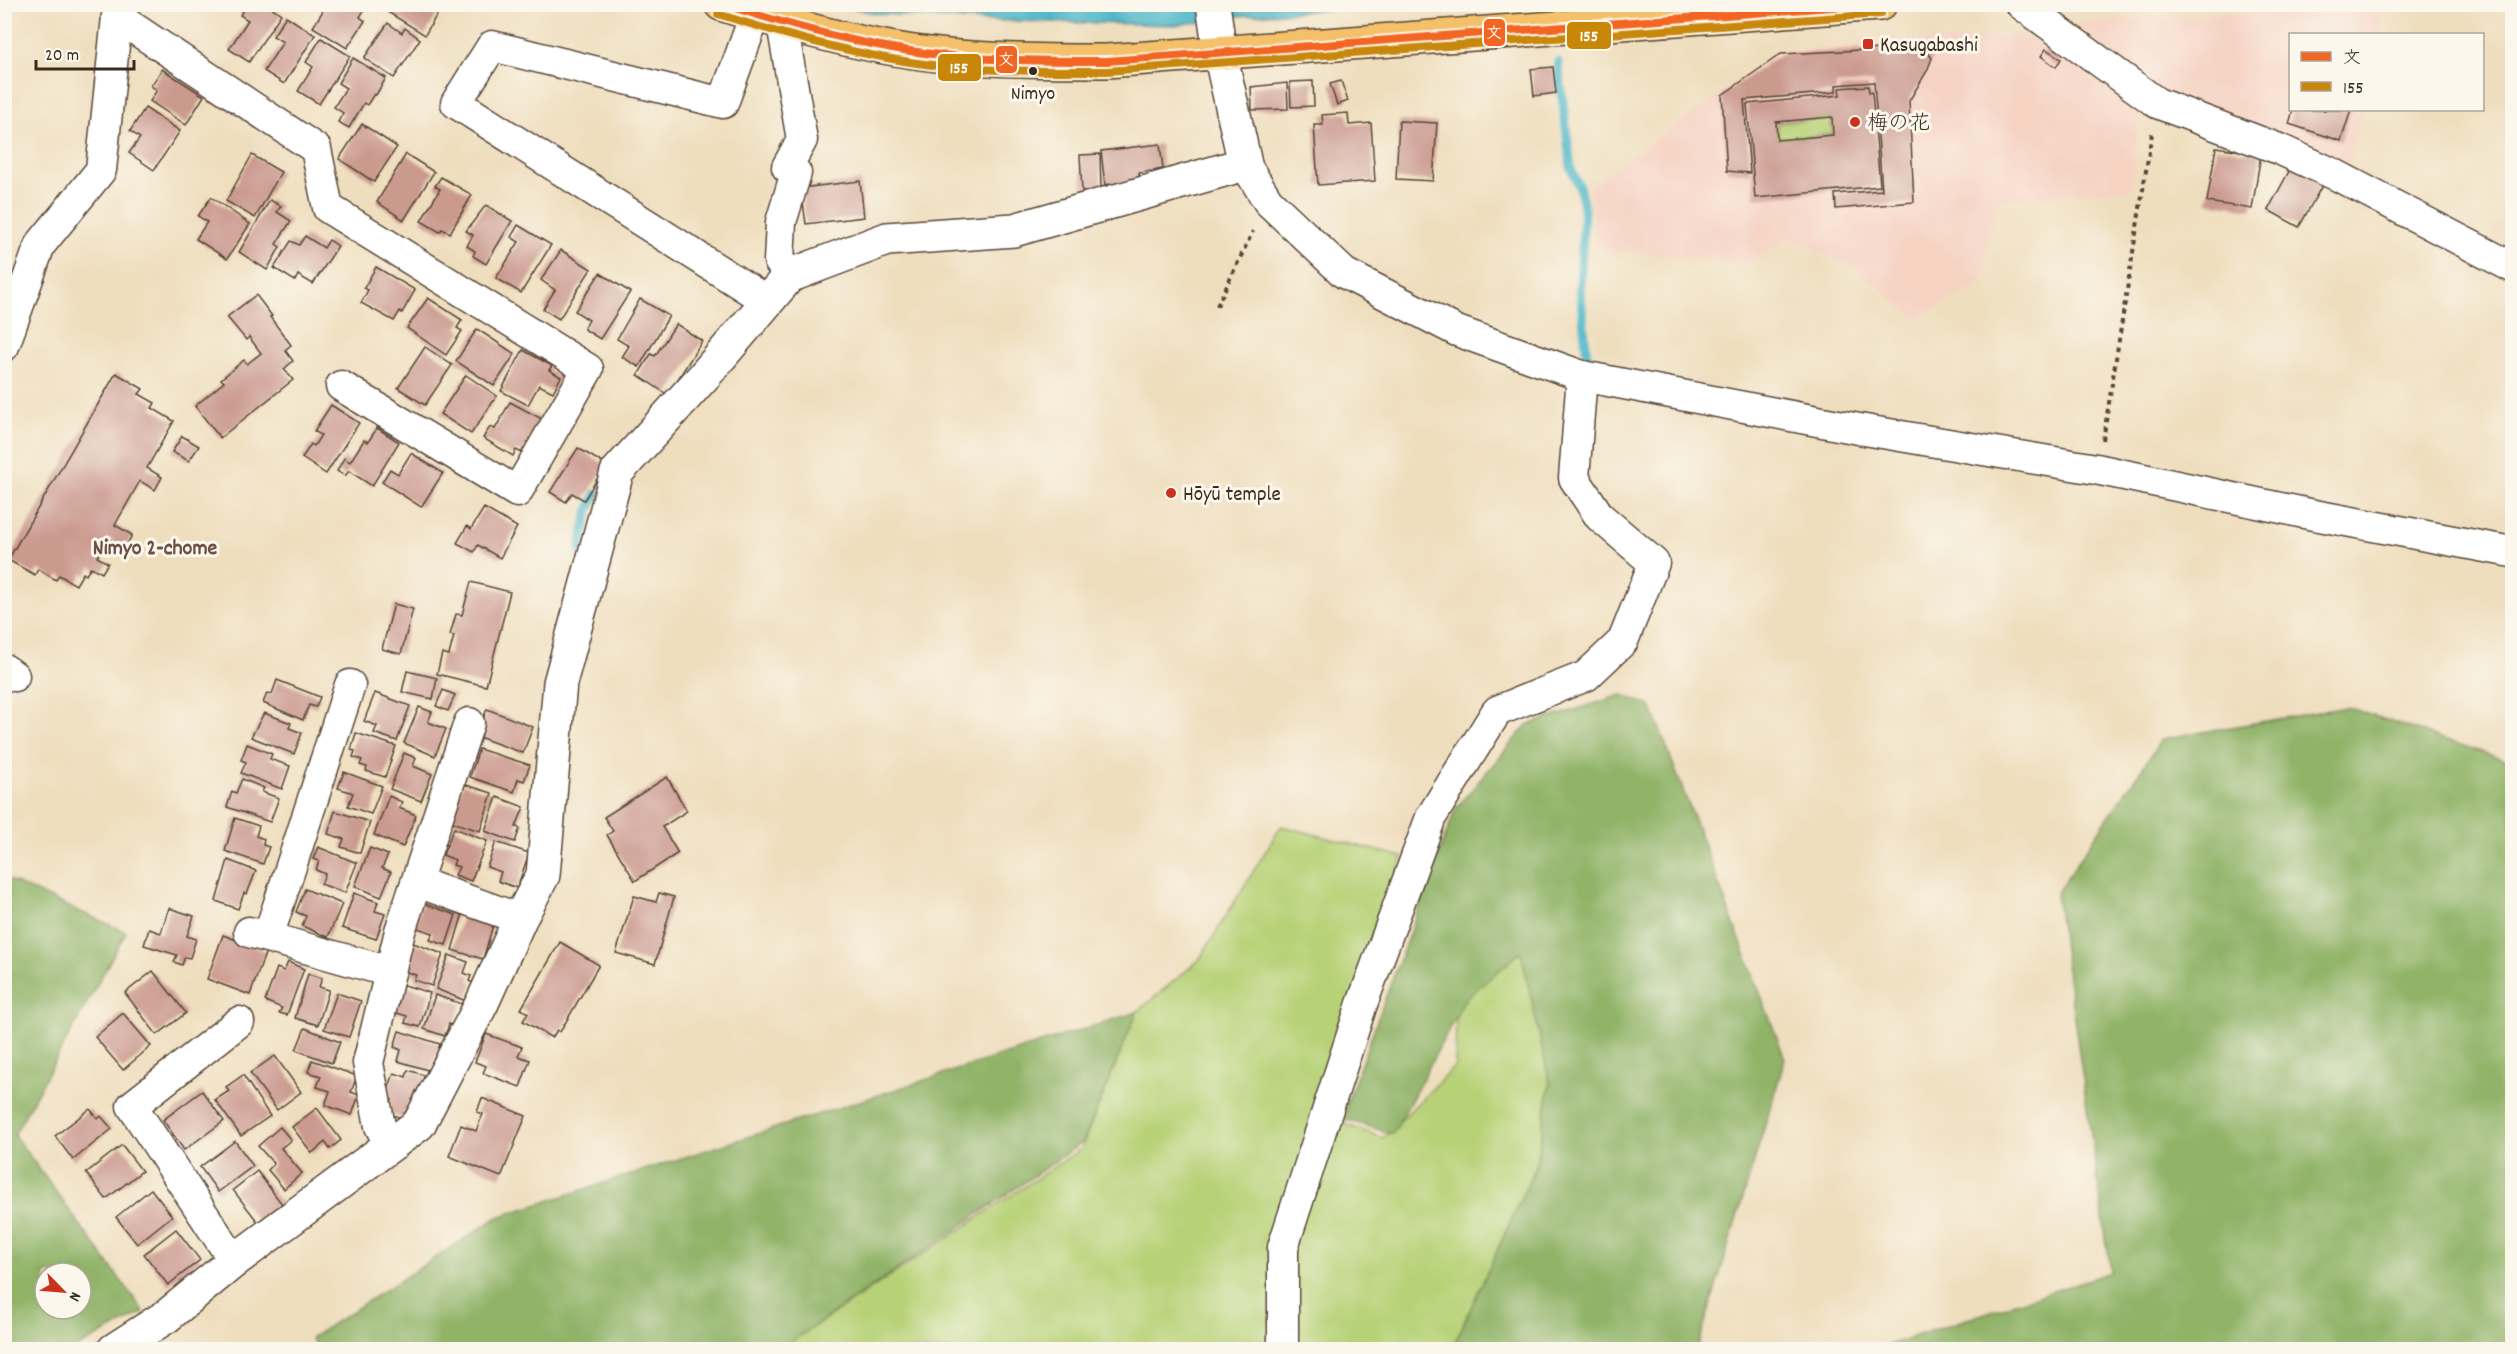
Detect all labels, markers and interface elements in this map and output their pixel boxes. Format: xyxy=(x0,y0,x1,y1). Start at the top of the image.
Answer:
line badge: 文 xyxy=(1483,18,1506,47)
line badge: 155 xyxy=(1566,21,1612,50)
text: 文 xyxy=(1486,23,1502,46)
text: 155 xyxy=(1580,26,1598,49)
place label: Kasugabashi xyxy=(1880,32,1978,62)
scale bar xyxy=(36,33,134,71)
legend xyxy=(2289,33,2484,111)
marker: Kasugabashi xyxy=(1861,37,1875,51)
text: 20 m xyxy=(45,44,79,69)
line badge: 文 xyxy=(995,45,1018,74)
text: 文 xyxy=(2343,47,2361,72)
text: 文 xyxy=(998,50,1014,73)
line badge: 155 xyxy=(937,53,982,82)
text: 155 xyxy=(950,58,968,81)
marker: Nimyo xyxy=(1027,65,1039,77)
text: 155 xyxy=(2343,77,2364,102)
place label: Nimyo xyxy=(1011,81,1055,109)
place label: 梅の花 xyxy=(1867,110,1930,140)
marker: 梅の花 xyxy=(1848,115,1862,129)
place label: Hōyū temple xyxy=(1183,481,1281,511)
marker: Hōyū temple xyxy=(1164,486,1178,500)
district label: Nimyo 2-chome xyxy=(93,534,218,565)
north arrow xyxy=(33,1261,93,1321)
text: N xyxy=(62,1288,86,1305)

